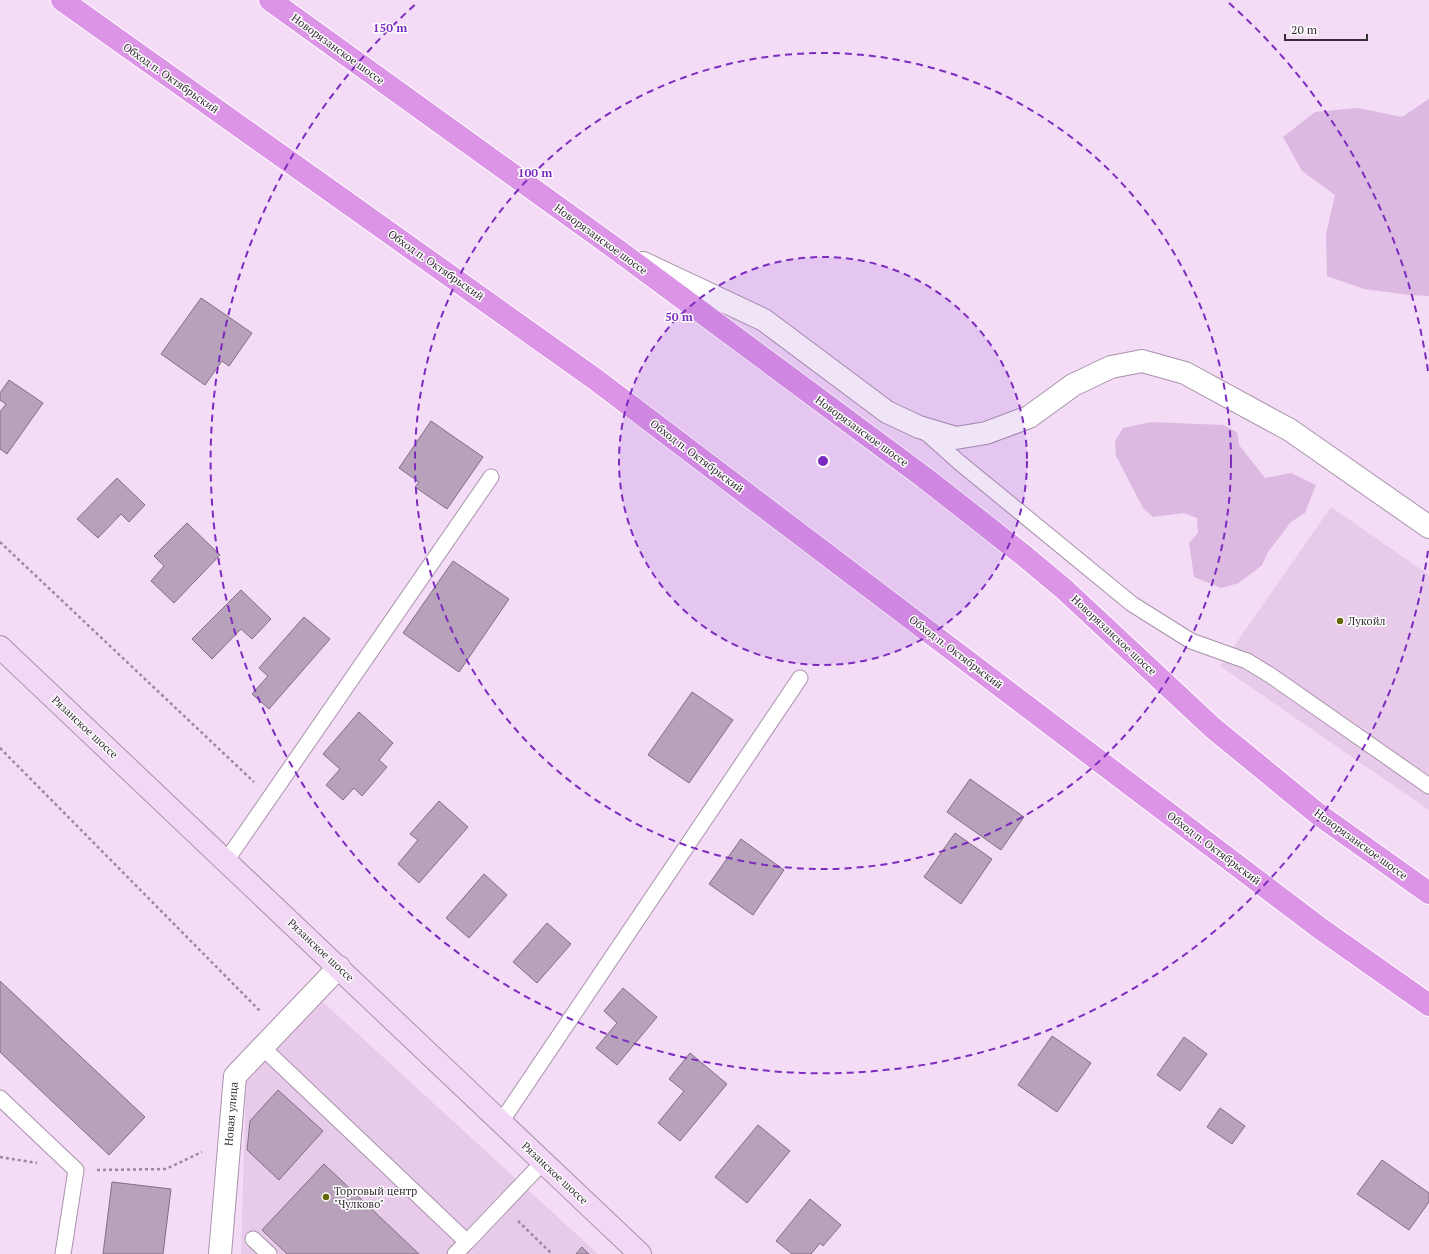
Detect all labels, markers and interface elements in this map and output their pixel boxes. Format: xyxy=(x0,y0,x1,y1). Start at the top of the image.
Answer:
street label: Новорязанское шоссе xyxy=(289,11,388,88)
scale bar xyxy=(1285,16,1367,42)
text: 150 m xyxy=(373,20,407,35)
text: 20 m xyxy=(1291,22,1318,37)
street label: Обход п. Октябрьский xyxy=(120,40,222,116)
text: 100 m xyxy=(518,165,552,180)
street label: Новорязанское шоссе xyxy=(552,201,651,278)
street label: Обход п. Октябрьский xyxy=(385,227,487,303)
text: 50 m xyxy=(665,309,693,324)
street label: Новорязанское шоссе xyxy=(813,393,912,470)
street label: Обход п. Октябрьский xyxy=(647,416,747,496)
centre of rings xyxy=(816,454,830,468)
street label: Новорязанское шоссе xyxy=(1069,592,1160,678)
street label: Обход п. Октябрьский xyxy=(906,612,1006,692)
place label: Лукойл xyxy=(1347,614,1385,628)
marker: Лукойл xyxy=(1335,616,1345,626)
street label: Рязанское шоссе xyxy=(49,693,121,762)
street label: Новорязанское шоссе xyxy=(1312,806,1411,883)
street label: Обход п. Октябрьский xyxy=(1164,808,1264,888)
street label: Рязанское шоссе xyxy=(285,916,357,985)
street label: Новая улица xyxy=(221,1081,241,1147)
street label: Рязанское шоссе xyxy=(519,1139,591,1208)
place label: Торговый центр "Чулково" xyxy=(334,1184,417,1211)
marker: Торговый центр "Чулково" xyxy=(321,1192,331,1202)

